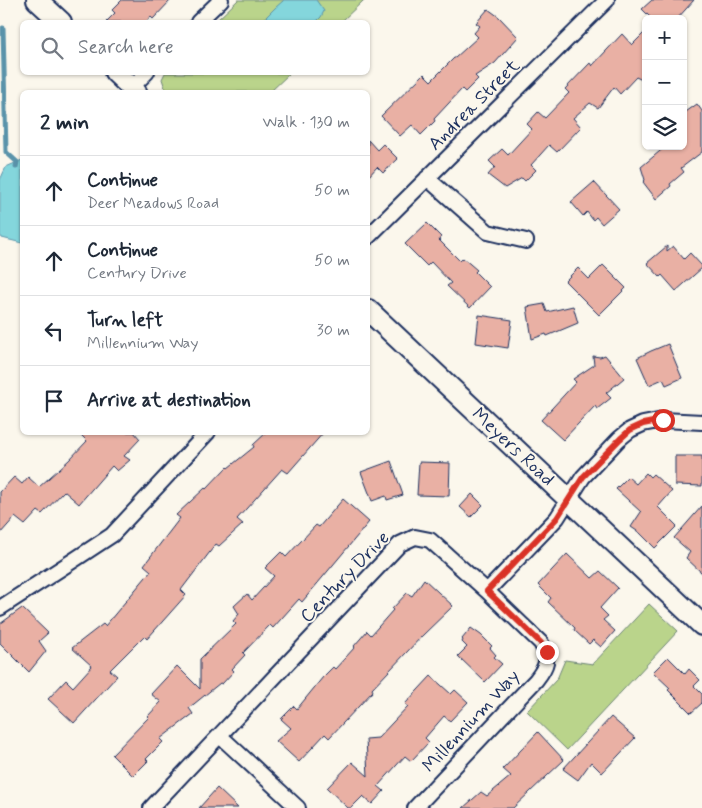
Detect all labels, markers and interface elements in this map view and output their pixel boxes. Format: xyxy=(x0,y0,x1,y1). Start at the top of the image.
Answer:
map controls xyxy=(642,15,687,150)
button: + xyxy=(642,15,687,60)
search box xyxy=(20,20,370,75)
icon: search xyxy=(38,34,66,62)
text: Search here xyxy=(78,35,174,60)
street label: Andrea Street xyxy=(423,54,525,156)
button: − xyxy=(642,60,687,105)
button: layers xyxy=(642,105,687,150)
text: 2 min xyxy=(40,109,89,137)
text: Walk · 130 m xyxy=(263,112,350,133)
text: Continue xyxy=(87,168,158,193)
icon: ahead xyxy=(40,177,68,205)
text: 50 m xyxy=(314,180,350,201)
text: Deer Meadows Road xyxy=(87,193,219,214)
text: Continue xyxy=(87,238,158,263)
icon: ahead xyxy=(40,247,68,275)
text: 50 m xyxy=(314,250,350,271)
text: Century Drive xyxy=(87,263,187,284)
text: Turn left xyxy=(87,308,163,333)
icon: left xyxy=(40,317,68,345)
text: 30 m xyxy=(317,320,350,341)
text: Millennium Way xyxy=(87,333,198,354)
icon: arrive xyxy=(40,387,68,415)
text: Arrive at destination xyxy=(87,388,251,413)
street label: Meyers Road xyxy=(466,402,560,492)
route start xyxy=(652,409,675,432)
street label: Century Drive xyxy=(295,526,395,628)
route end xyxy=(536,641,559,664)
street label: Millennium Way xyxy=(417,664,525,778)

